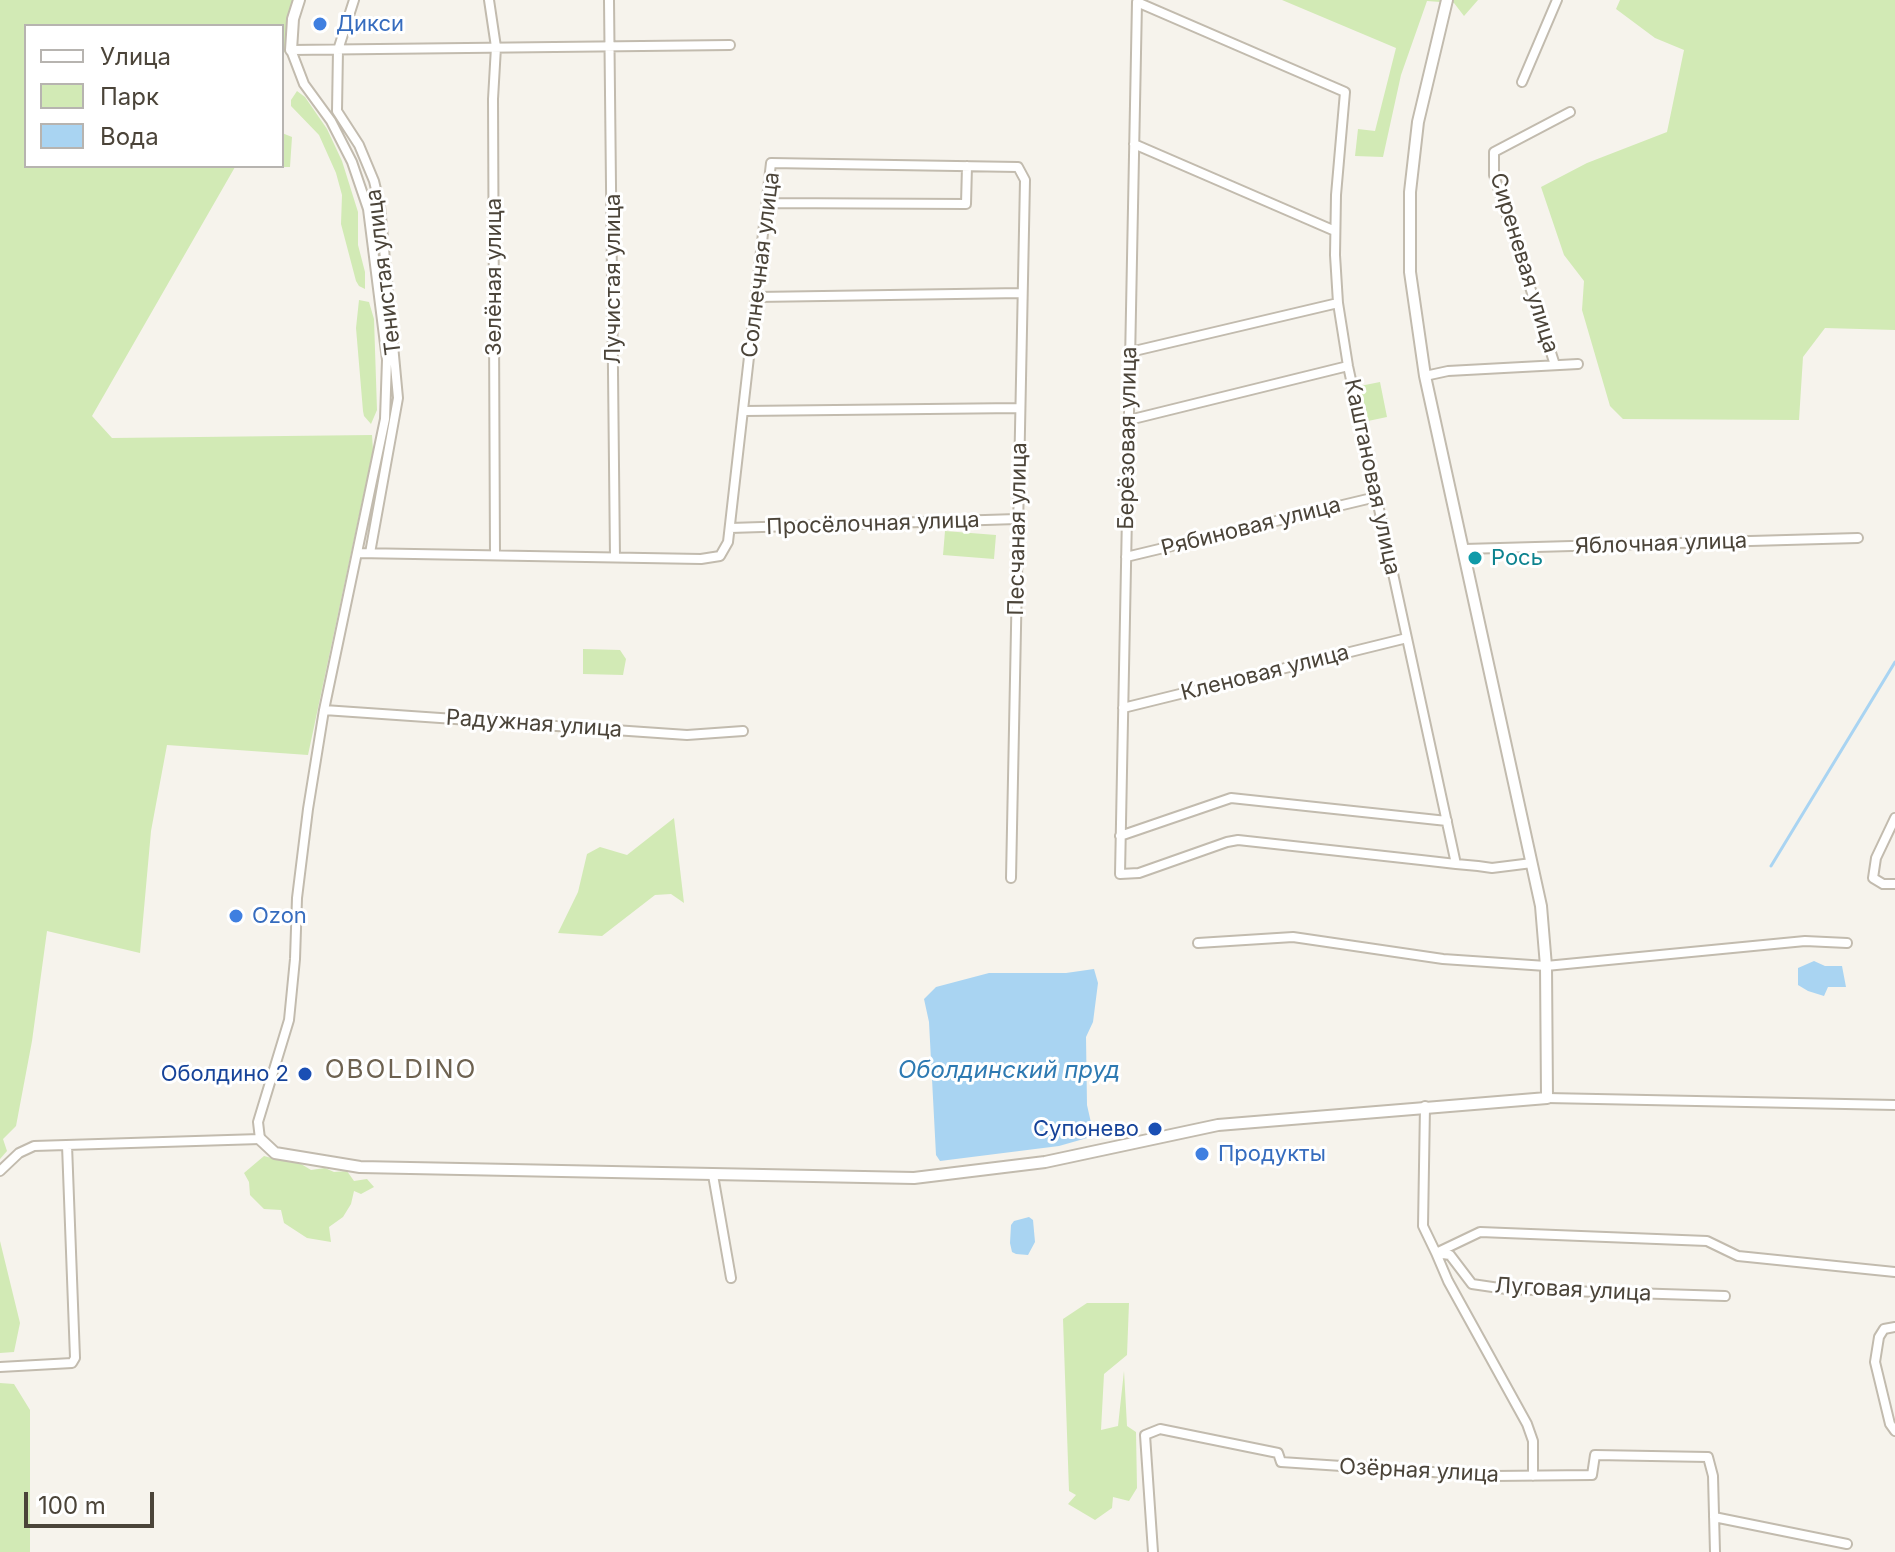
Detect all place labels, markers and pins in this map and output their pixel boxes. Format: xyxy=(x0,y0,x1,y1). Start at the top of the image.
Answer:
place label: Дикси xyxy=(336,11,404,37)
marker: Дикси xyxy=(311,15,329,33)
place label: Рось xyxy=(1491,545,1543,571)
marker: Рось xyxy=(1466,549,1484,567)
place label: Ozon xyxy=(252,903,307,929)
marker: Ozon xyxy=(227,907,245,925)
place label: Оболдино 2 xyxy=(161,1061,289,1087)
marker: Оболдино 2 xyxy=(296,1065,314,1083)
place label: Супонево xyxy=(1033,1116,1139,1142)
marker: Супонево xyxy=(1146,1120,1164,1138)
place label: Продукты xyxy=(1218,1141,1326,1167)
marker: Продукты xyxy=(1193,1145,1211,1163)

